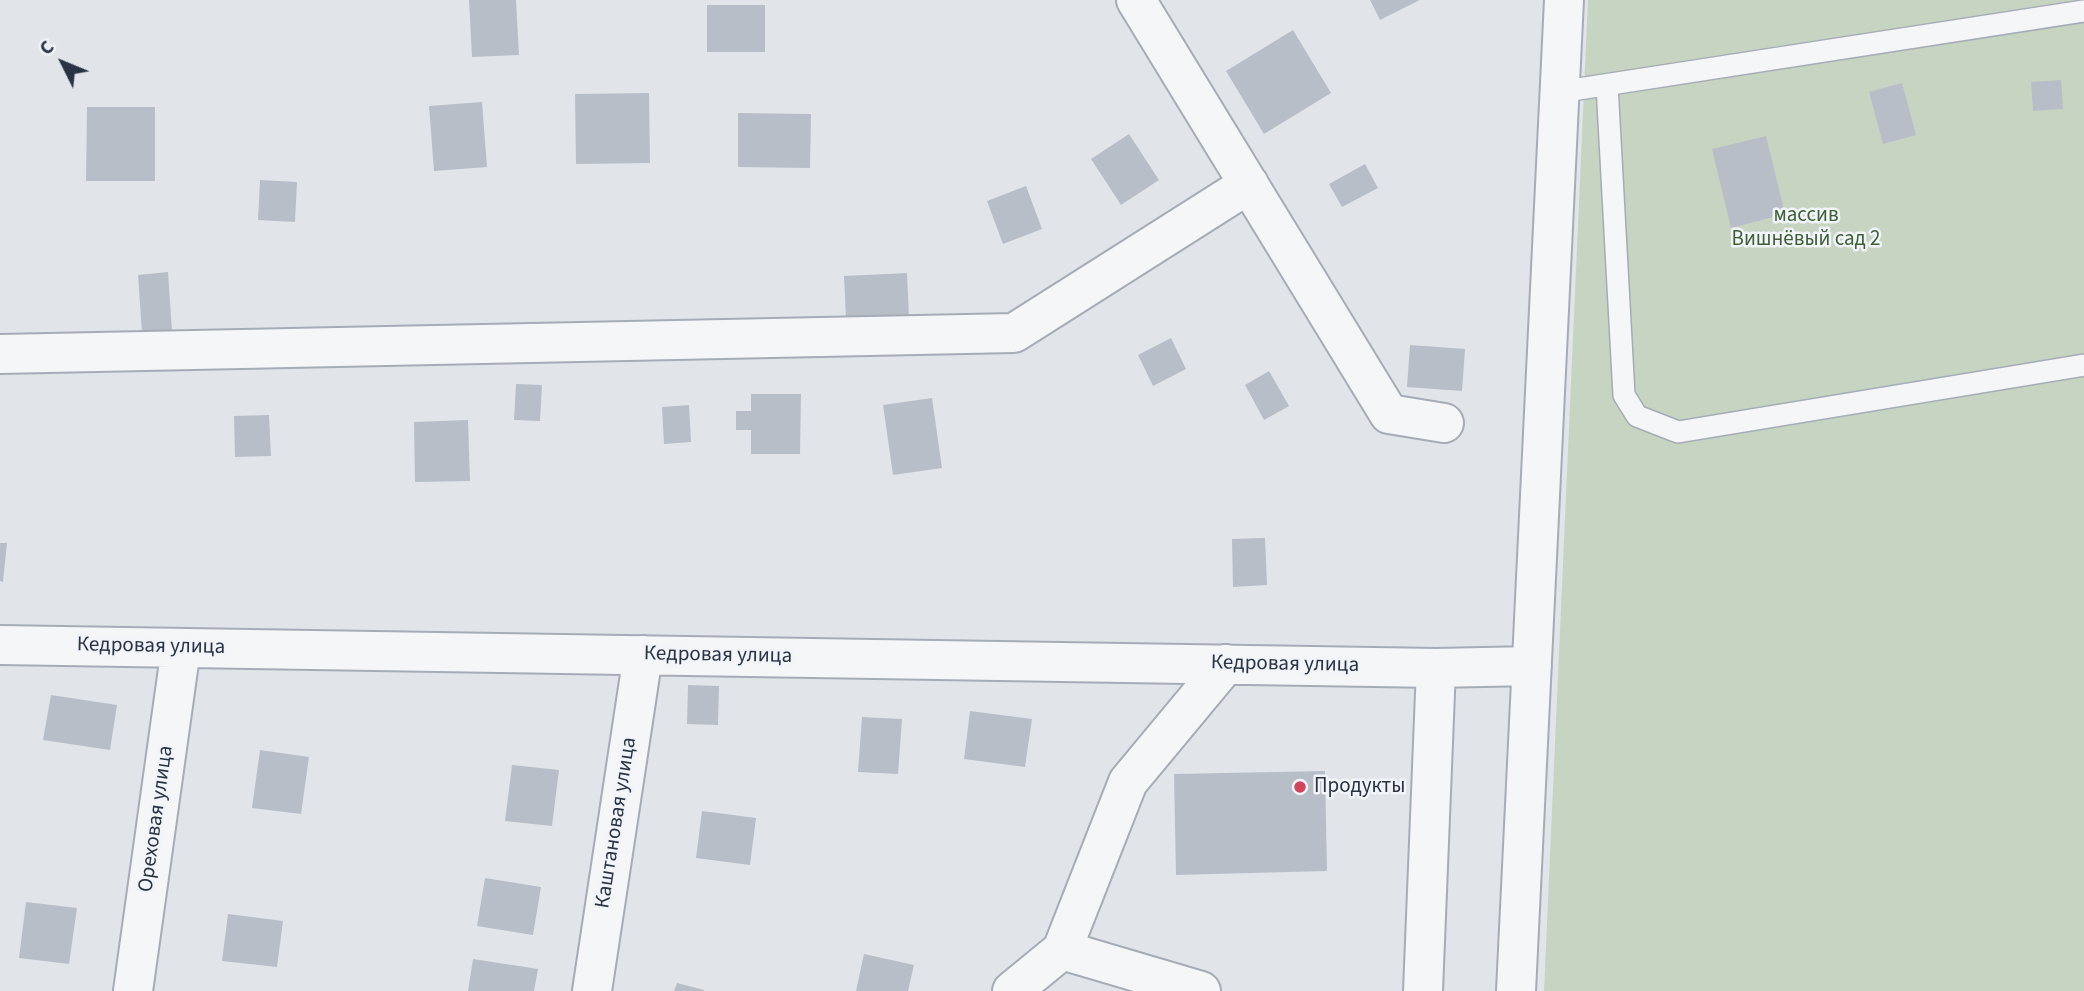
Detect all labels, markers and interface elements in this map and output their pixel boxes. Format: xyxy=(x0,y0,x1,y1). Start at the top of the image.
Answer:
north arrow xyxy=(28,28,98,98)
text: С xyxy=(34,35,61,62)
park label: массив Вишнёвый сад 2 xyxy=(1732,203,1880,253)
street label: Кедровая улица xyxy=(77,633,225,661)
street label: Кедровая улица xyxy=(644,642,792,670)
street label: Кедровая улица xyxy=(1211,651,1359,679)
street label: Каштановая улица xyxy=(591,736,643,910)
street label: Ореховая улица xyxy=(134,744,180,894)
place label: Продукты xyxy=(1314,774,1405,800)
marker: Продукты xyxy=(1292,779,1308,795)

